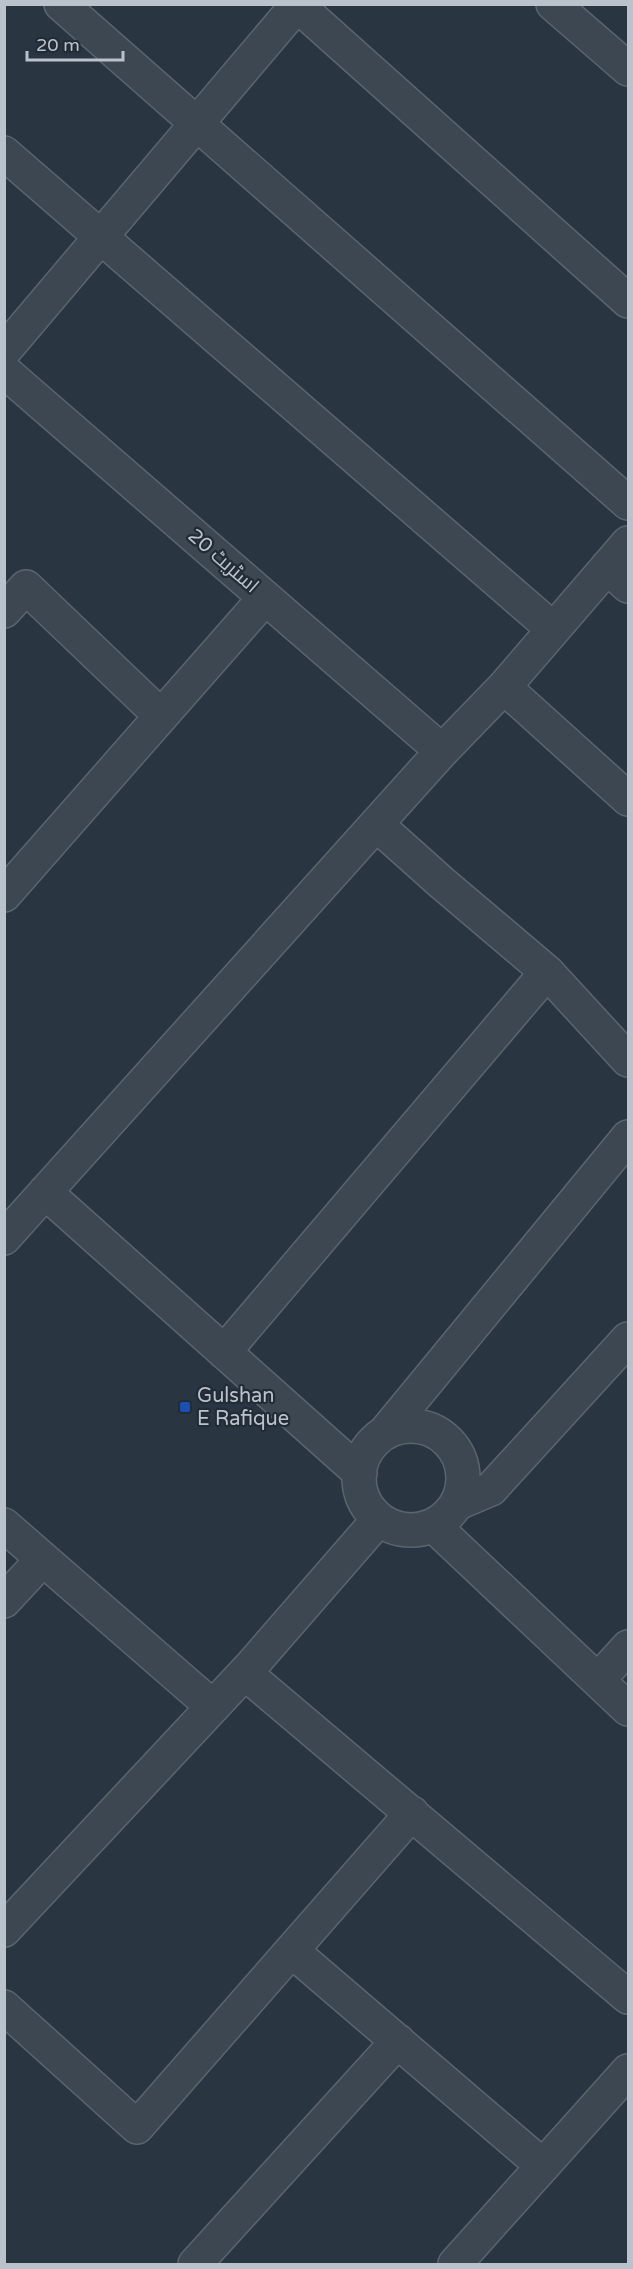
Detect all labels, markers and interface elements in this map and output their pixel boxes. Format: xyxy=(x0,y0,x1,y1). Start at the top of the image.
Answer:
scale bar xyxy=(27,24,123,62)
text: 20 m xyxy=(36,34,80,56)
street label: اسٹریٹ 20 xyxy=(183,524,263,598)
place label: Gulshan E Rafique xyxy=(197,1384,289,1431)
marker: Gulshan E Rafique xyxy=(178,1400,192,1414)

